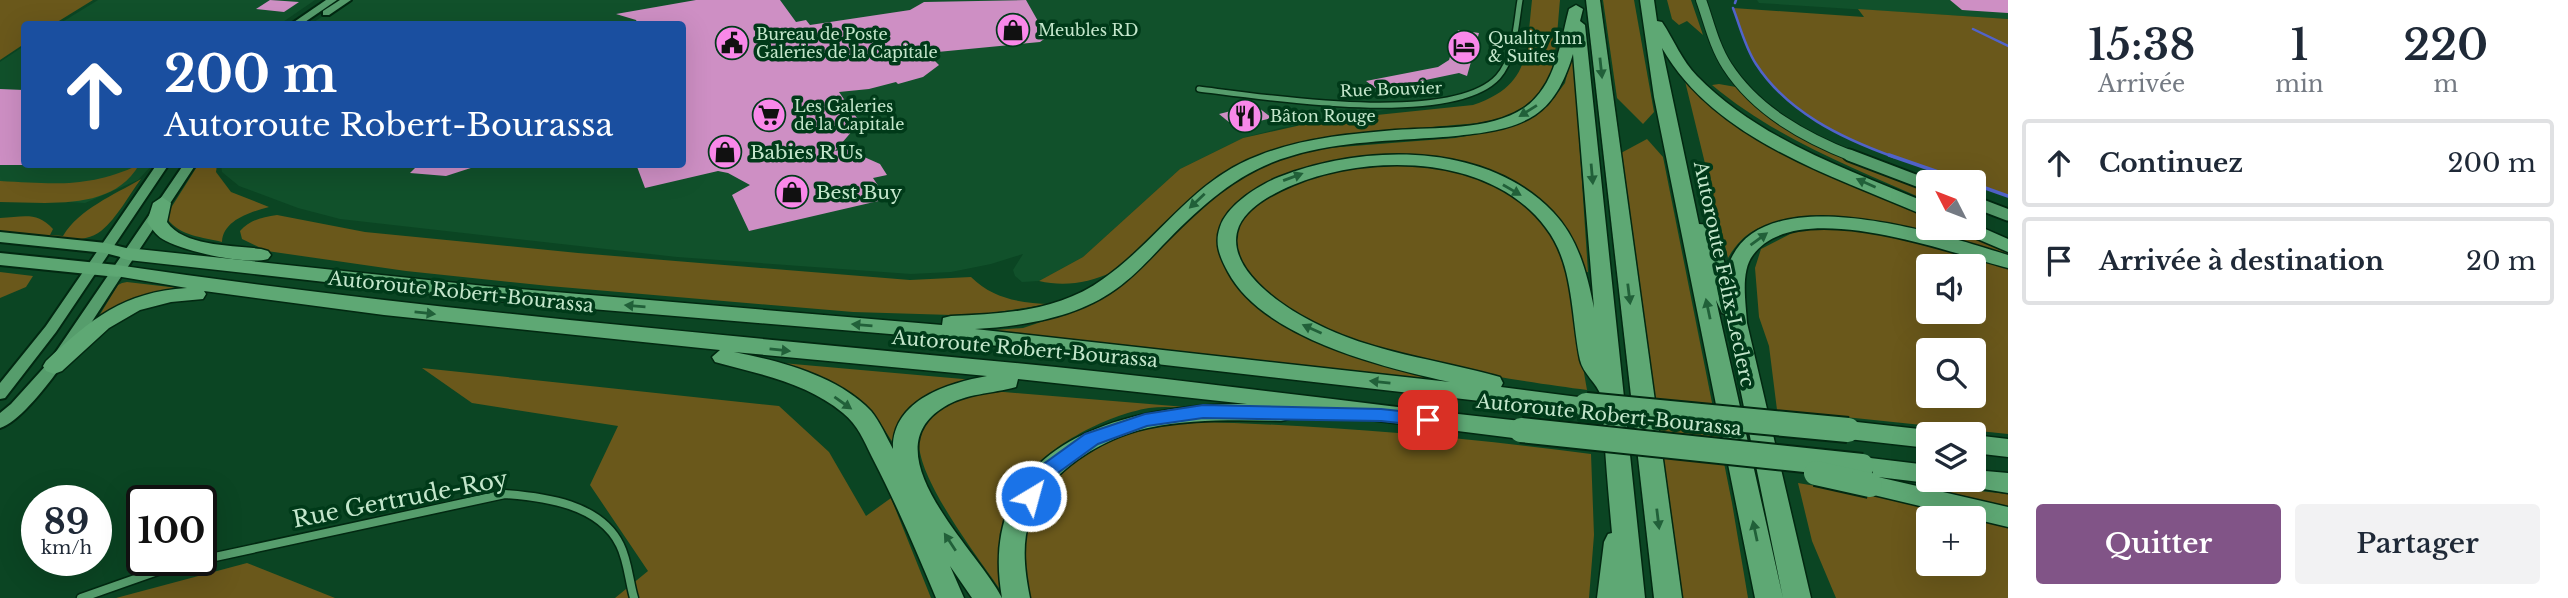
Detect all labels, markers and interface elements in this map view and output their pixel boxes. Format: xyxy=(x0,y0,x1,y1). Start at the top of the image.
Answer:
shop icon: Meubles RD xyxy=(994,11,1032,49)
text: 15:38 xyxy=(2088,19,2195,71)
text: 1 xyxy=(2290,19,2309,71)
text: 220 xyxy=(2403,19,2488,71)
place label: Meubles RD xyxy=(1038,20,1138,40)
public building icon: Bureau de Poste Galeries de la Capitale xyxy=(713,24,751,62)
place label: Bureau de Poste Galeries de la Capitale xyxy=(756,24,938,62)
hotel icon: Quality Inn & Suites xyxy=(1445,28,1483,66)
place label: Quality Inn & Suites xyxy=(1488,28,1582,66)
text: 200 m xyxy=(164,44,337,105)
icon: ahead xyxy=(49,49,140,140)
one-way arrow xyxy=(1595,57,1606,79)
text: Arrivée xyxy=(2098,70,2185,98)
text: min xyxy=(2275,70,2324,98)
text: m xyxy=(2433,70,2458,98)
street label: Rue Bouvier xyxy=(1339,77,1443,101)
supermarket icon: Les Galeries de la Capitale xyxy=(750,96,788,134)
place label: Les Galeries de la Capitale xyxy=(794,96,904,134)
restaurant icon: Bâton Rouge xyxy=(1226,97,1264,135)
text: Autoroute Robert-Bourassa xyxy=(164,105,613,145)
one-way arrow xyxy=(1518,105,1538,118)
place label: Bâton Rouge xyxy=(1270,106,1376,126)
shop icon: Babies R Us xyxy=(706,133,744,171)
place label: Babies R Us xyxy=(750,141,863,164)
icon: ahead xyxy=(2040,144,2078,182)
text: Continuez xyxy=(2099,147,2243,179)
text: 200 m xyxy=(2447,147,2536,179)
street label: Autoroute Félix-Leclerc xyxy=(1689,158,1759,389)
one-way arrow xyxy=(1587,164,1598,186)
north arrow xyxy=(1916,170,1986,240)
map controls xyxy=(1916,170,1986,576)
one-way arrow xyxy=(1282,172,1303,183)
shop icon: Best Buy xyxy=(773,173,811,211)
one-way arrow xyxy=(1856,177,1876,189)
place label: Best Buy xyxy=(816,181,902,204)
one-way arrow xyxy=(1503,184,1522,196)
one-way arrow xyxy=(1188,193,1206,209)
one-way arrow xyxy=(1749,232,1768,246)
icon: arrive xyxy=(2040,242,2078,280)
text: Arrivée à destination xyxy=(2099,245,2384,277)
text: 20 m xyxy=(2466,245,2536,277)
button: sound xyxy=(1916,254,1986,324)
street label: Autoroute Robert-Bourassa xyxy=(326,267,595,317)
one-way arrow xyxy=(1624,283,1635,305)
one-way arrow xyxy=(1702,298,1713,320)
one-way arrow xyxy=(624,300,646,311)
one-way arrow xyxy=(414,308,436,319)
one-way arrow xyxy=(850,319,872,330)
one-way arrow xyxy=(1302,323,1322,335)
street label: Autoroute Robert-Bourassa xyxy=(890,326,1159,372)
button: search xyxy=(1916,338,1986,408)
one-way arrow xyxy=(769,345,791,356)
one-way arrow xyxy=(1369,377,1391,388)
pin xyxy=(1398,390,1458,450)
street label: Autoroute Robert-Bourassa xyxy=(1474,390,1743,440)
one-way arrow xyxy=(833,396,853,409)
icon: arrive xyxy=(1409,401,1447,439)
button: layers xyxy=(1916,422,1986,492)
position arrow xyxy=(994,459,1068,533)
street label: Rue Gertrude-Roy xyxy=(290,464,510,534)
speed limit sign: 100 xyxy=(126,485,217,576)
text: 89 xyxy=(44,500,89,543)
button: Quitter xyxy=(2036,504,2281,584)
button: Partager xyxy=(2295,504,2540,584)
button: + xyxy=(1916,506,1986,576)
one-way arrow xyxy=(1653,508,1664,530)
one-way arrow xyxy=(1750,520,1761,542)
one-way arrow xyxy=(943,532,956,551)
text: km/h xyxy=(41,537,92,559)

